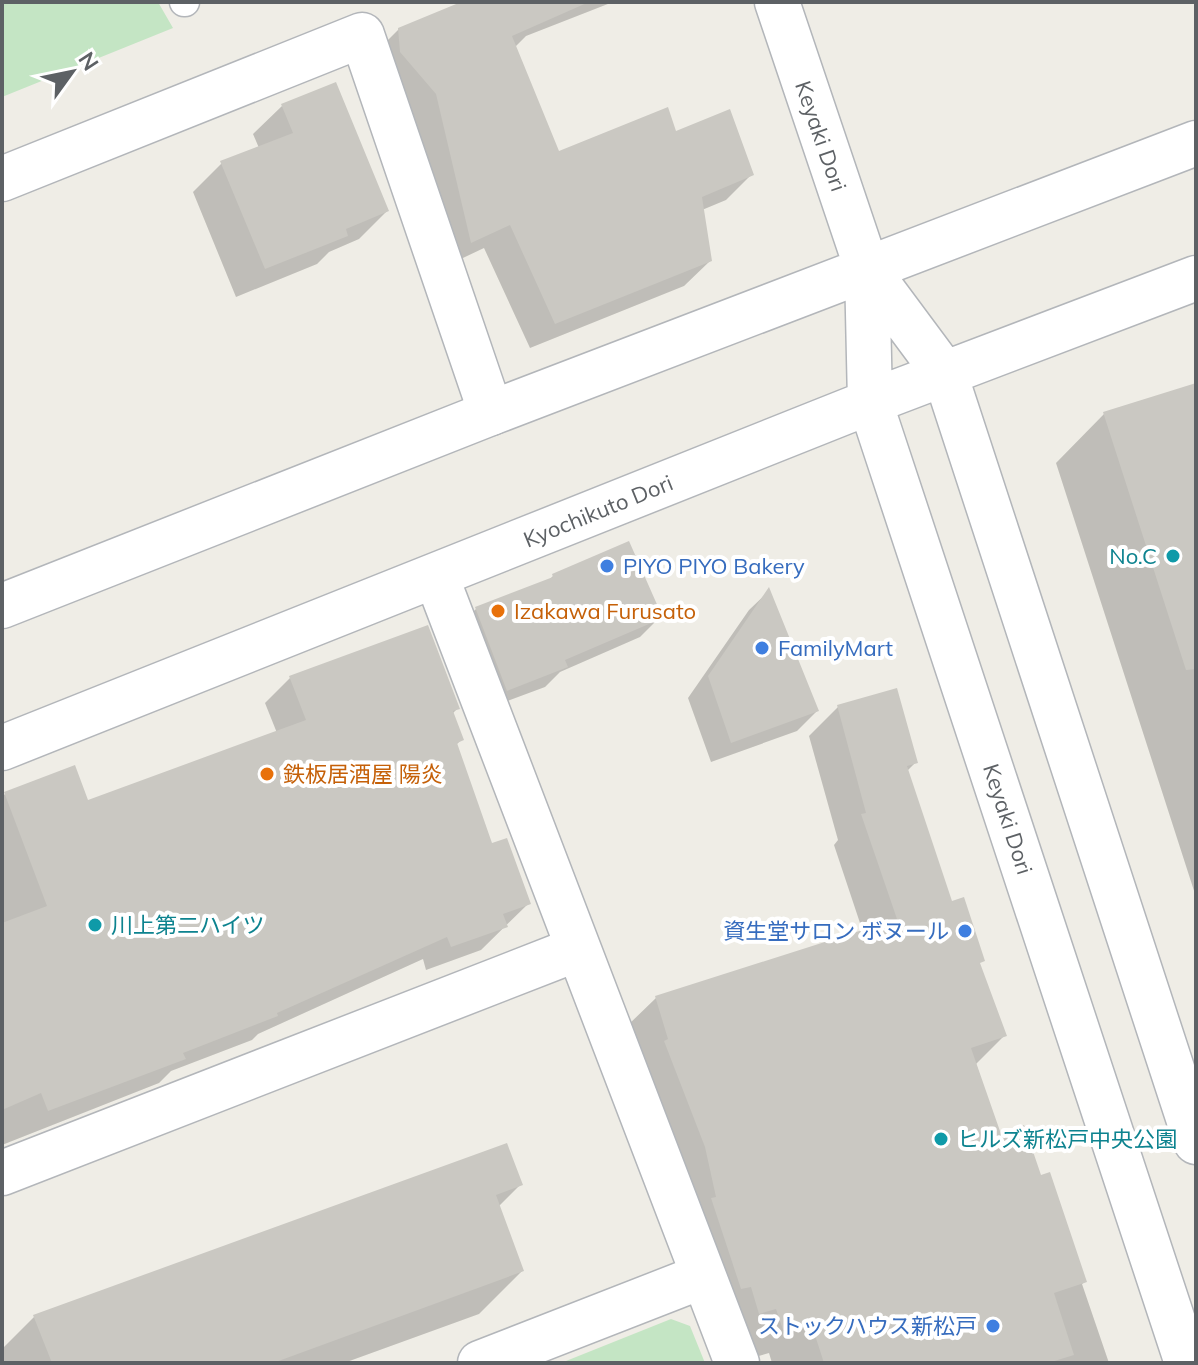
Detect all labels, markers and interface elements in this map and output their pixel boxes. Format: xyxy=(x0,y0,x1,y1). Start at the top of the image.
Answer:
north arrow xyxy=(32,32,112,112)
text: N xyxy=(73,47,105,76)
street label: Keyaki Dori xyxy=(789,77,853,195)
street label: Kyochikuto Dori xyxy=(519,468,677,554)
place label: No.C xyxy=(1109,542,1157,570)
marker: No.C xyxy=(1164,547,1182,565)
place label: PIYO PIYO Bakery xyxy=(623,552,805,580)
marker: PIYO PIYO Bakery xyxy=(598,557,616,575)
place label: Izakawa Furusato xyxy=(514,597,696,625)
marker: Izakawa Furusato xyxy=(489,602,507,620)
place label: FamilyMart xyxy=(778,634,893,662)
marker: FamilyMart xyxy=(753,639,771,657)
place label: 鉄板居酒屋 陽炎 xyxy=(283,760,443,788)
street label: Keyaki Dori xyxy=(977,760,1039,878)
marker: 鉄板居酒屋 陽炎 xyxy=(258,765,276,783)
place label: 川上第二ハイツ xyxy=(111,911,265,939)
marker: 川上第二ハイツ xyxy=(86,916,104,934)
place label: 資生堂サロン ボヌール xyxy=(723,917,949,945)
marker: 資生堂サロン ボヌール xyxy=(956,922,974,940)
place label: ヒルズ新松戸中央公園 xyxy=(957,1125,1177,1153)
marker: ヒルズ新松戸中央公園 xyxy=(932,1130,950,1148)
place label: ストックハウス新松戸 xyxy=(758,1312,977,1340)
marker: ストックハウス新松戸 xyxy=(984,1317,1002,1335)

